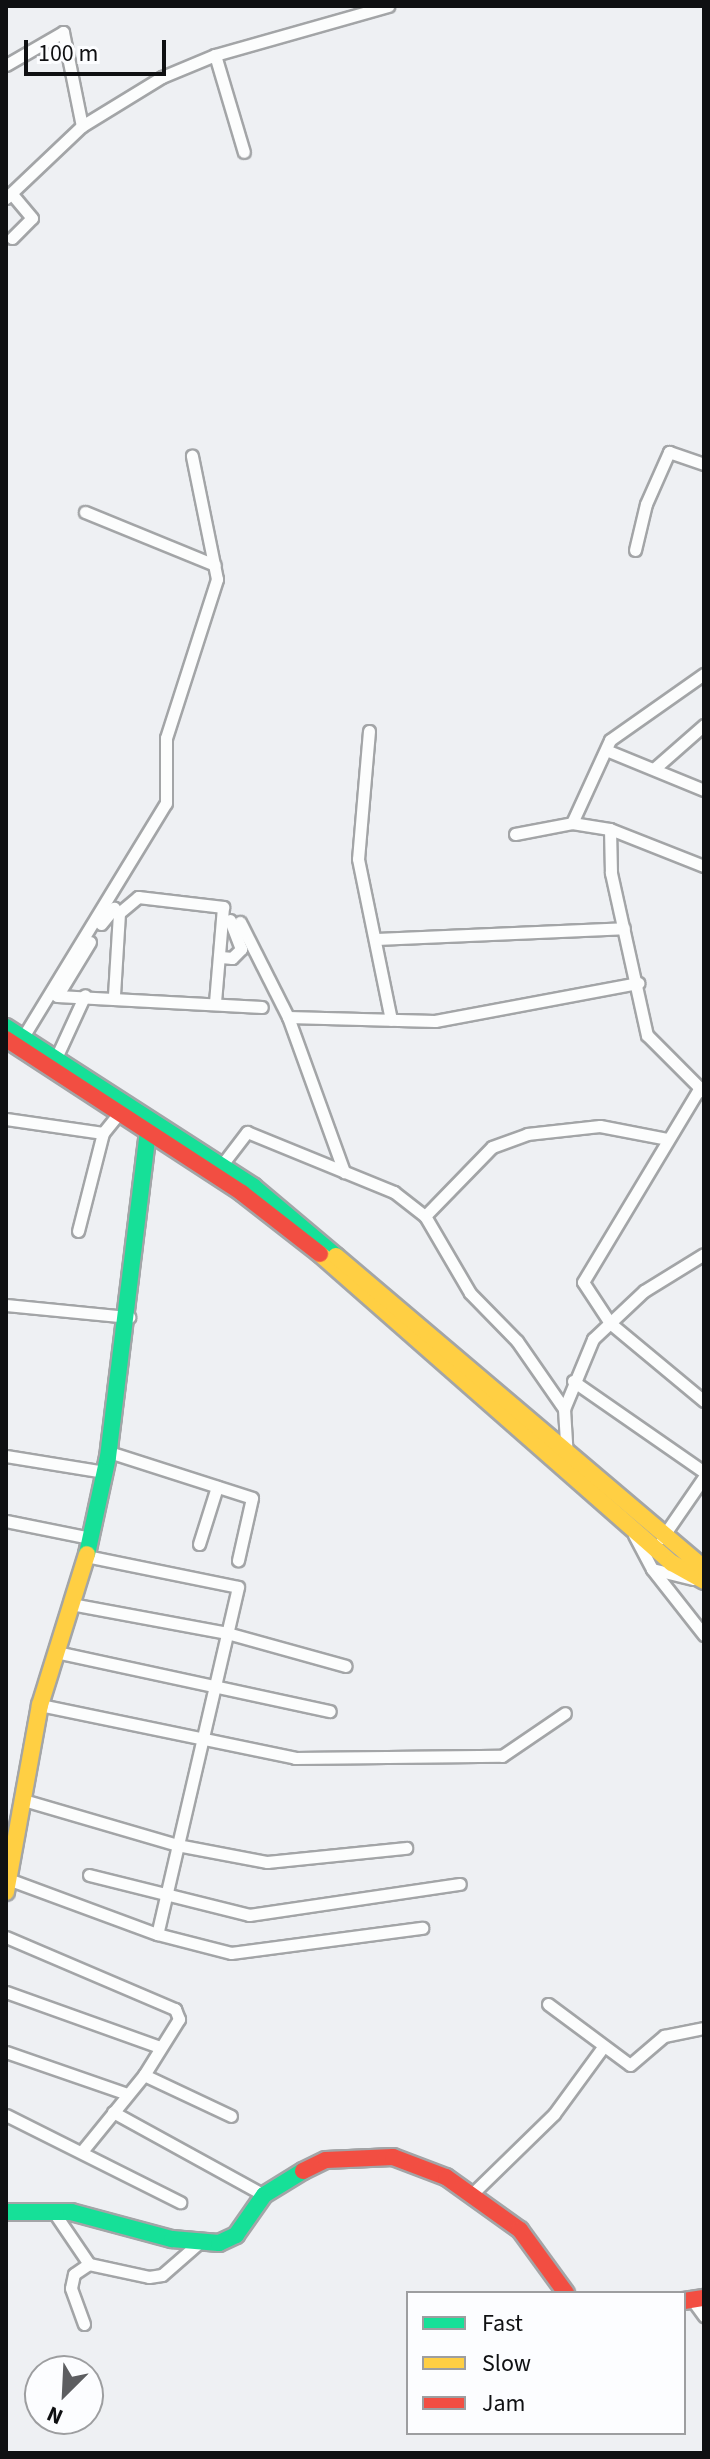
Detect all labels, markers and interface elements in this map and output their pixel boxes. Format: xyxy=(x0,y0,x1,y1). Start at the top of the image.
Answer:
scale bar xyxy=(28,24,170,74)
text: 100 m xyxy=(38,36,98,71)
legend xyxy=(406,2291,686,2435)
text: Fast xyxy=(482,2306,523,2341)
text: Slow xyxy=(482,2346,531,2381)
north arrow xyxy=(24,2355,104,2435)
text: Jam xyxy=(482,2386,526,2421)
text: N xyxy=(42,2398,68,2433)

